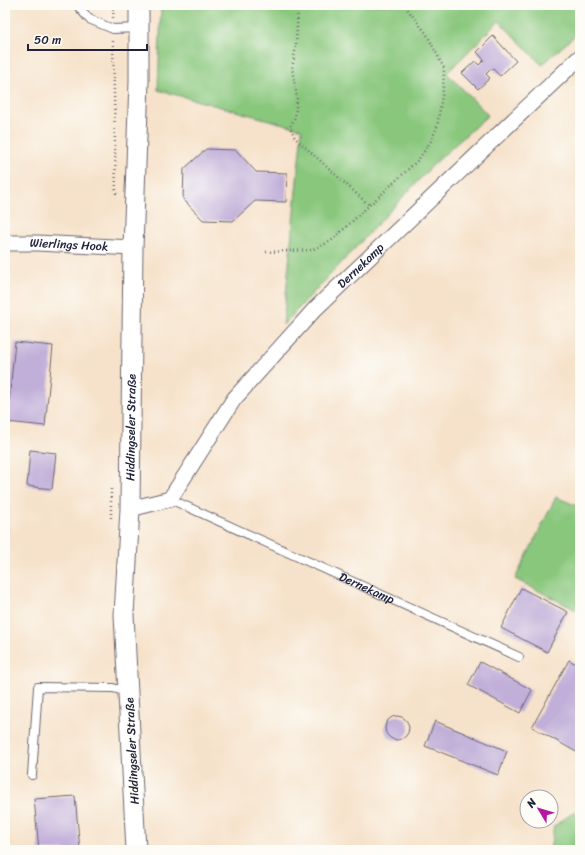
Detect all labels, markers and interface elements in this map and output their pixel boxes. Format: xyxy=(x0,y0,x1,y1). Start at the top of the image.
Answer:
scale bar xyxy=(28,26,147,52)
text: 50 m xyxy=(34,29,61,51)
street label: Wierlings Hook xyxy=(30,232,109,258)
street label: Dernekamp xyxy=(332,237,390,294)
street label: Hiddingseler Straße xyxy=(119,374,143,481)
street label: Dernekamp xyxy=(335,566,399,611)
street label: Hiddingseler Straße xyxy=(118,697,146,805)
north arrow xyxy=(519,789,559,829)
text: N xyxy=(521,794,542,813)

